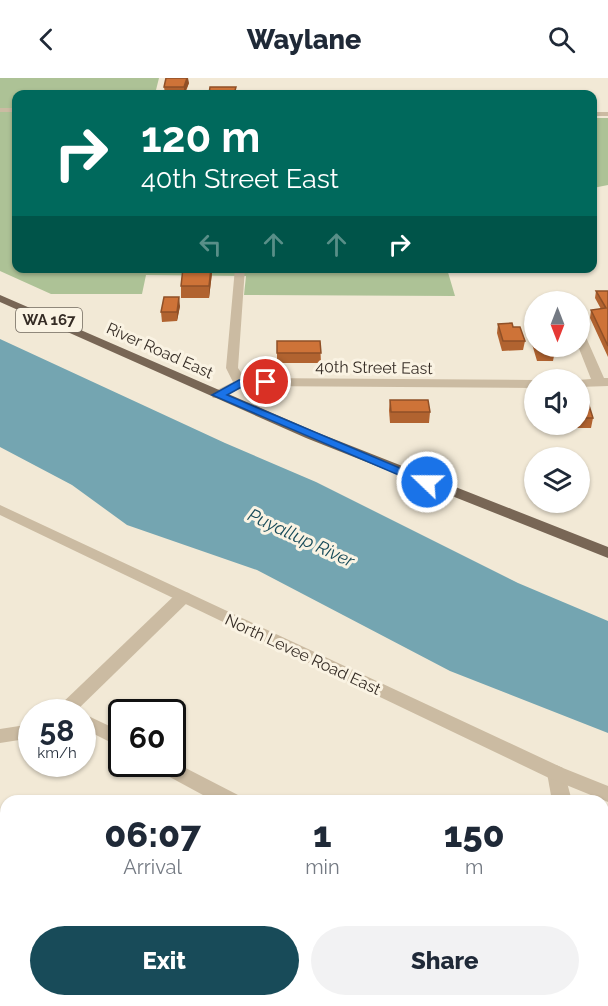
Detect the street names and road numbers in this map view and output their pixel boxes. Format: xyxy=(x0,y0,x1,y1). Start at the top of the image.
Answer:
road number: WA 167 xyxy=(16,308,82,332)
street label: River Road East xyxy=(104,318,217,383)
street label: 40th Street East xyxy=(315,357,433,378)
street label: North Levee Road East xyxy=(222,610,384,699)

